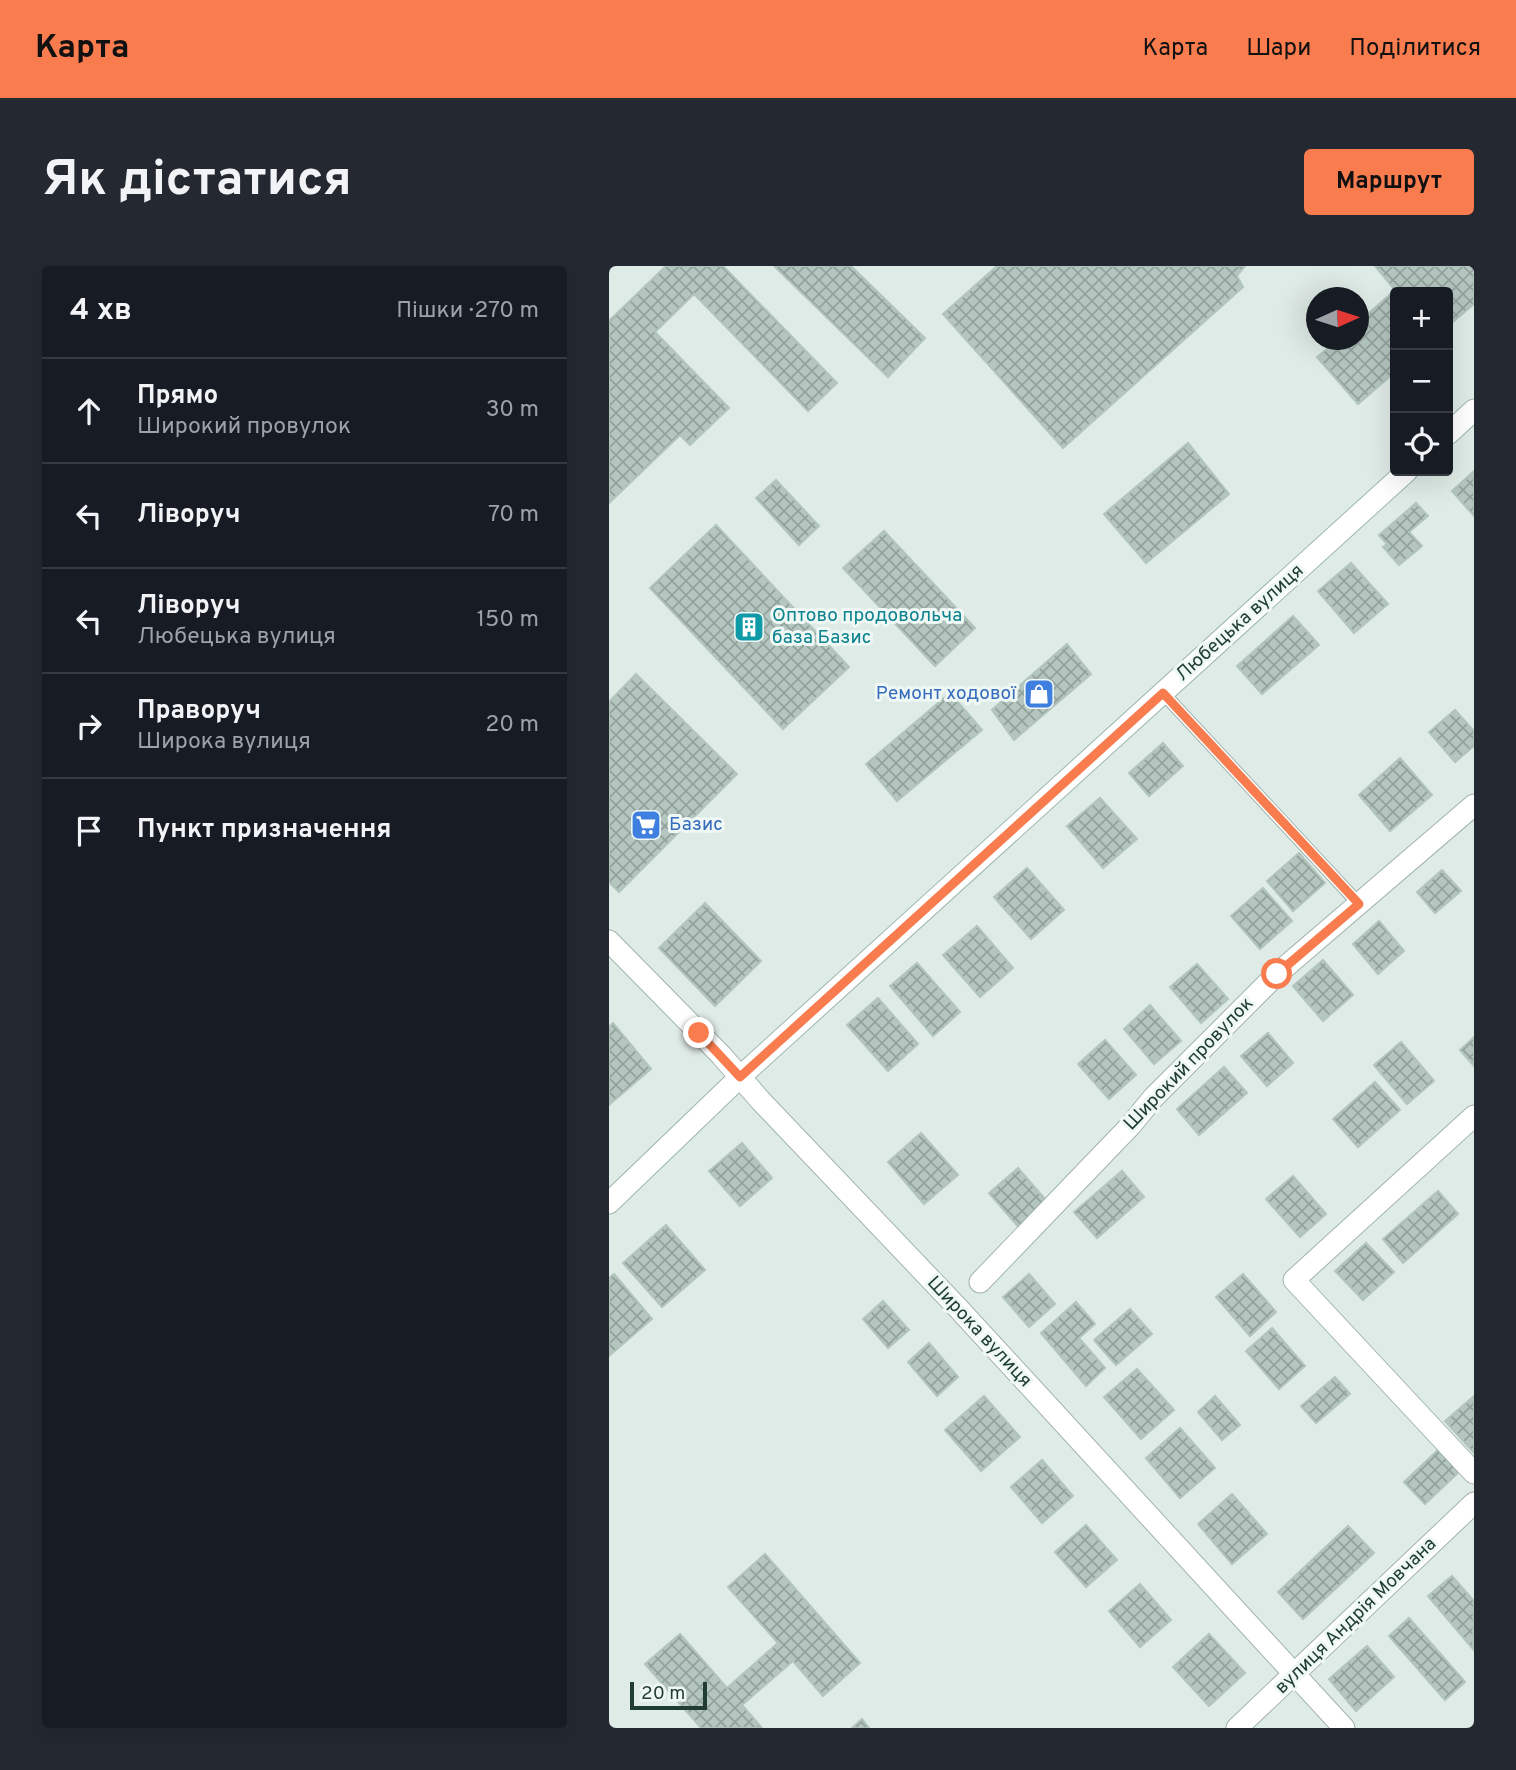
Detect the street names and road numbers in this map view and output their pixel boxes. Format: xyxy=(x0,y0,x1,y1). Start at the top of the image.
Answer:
street label: Любецька вулиця xyxy=(1171,559,1309,687)
street label: Широкий провулок xyxy=(1119,992,1259,1136)
street label: Широка вулиця xyxy=(921,1271,1037,1393)
street label: вулиця Андрія Мовчана xyxy=(1270,1532,1442,1700)

